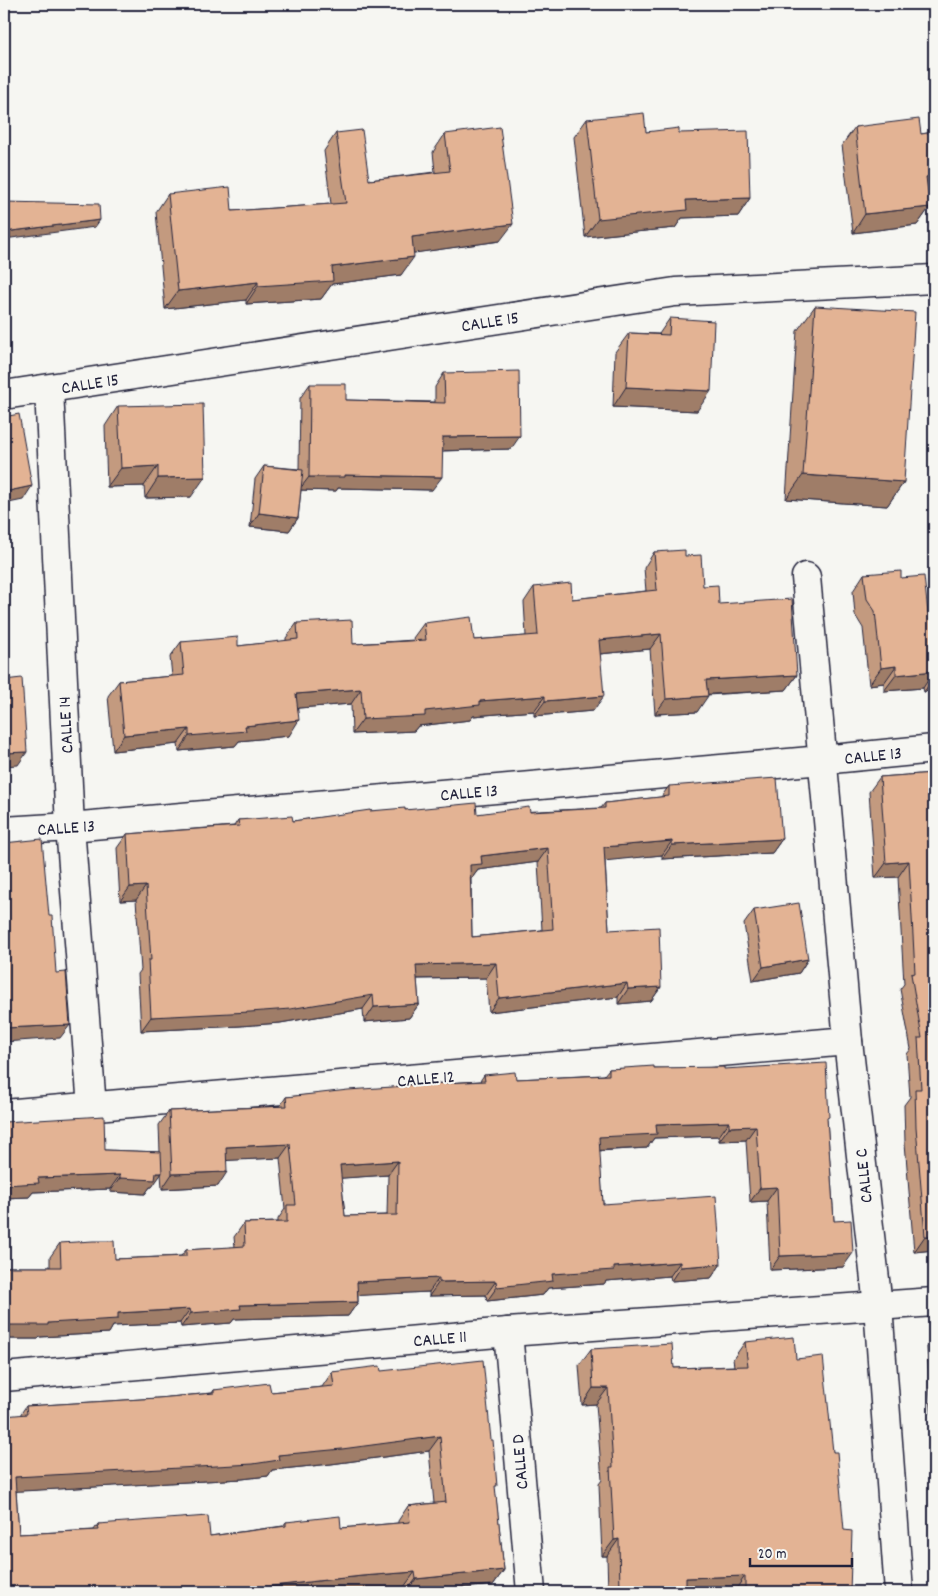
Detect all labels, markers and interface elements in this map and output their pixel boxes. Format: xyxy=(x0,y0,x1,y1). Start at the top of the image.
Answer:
street label: CALLE 15 xyxy=(460,307,521,340)
street label: CALLE 15 xyxy=(60,369,121,402)
street label: CALLE 14 xyxy=(54,696,81,754)
street label: CALLE 13 xyxy=(843,742,903,773)
street label: CALLE 13 xyxy=(439,780,499,809)
street label: CALLE 13 xyxy=(37,815,96,844)
street label: CALLE 12 xyxy=(396,1066,456,1095)
street label: CALLE C xyxy=(850,1147,881,1204)
street label: CALLE 11 xyxy=(412,1326,468,1355)
street label: CALLE D xyxy=(507,1433,536,1490)
scale bar xyxy=(750,1536,853,1568)
text: 20 m xyxy=(758,1544,786,1566)

